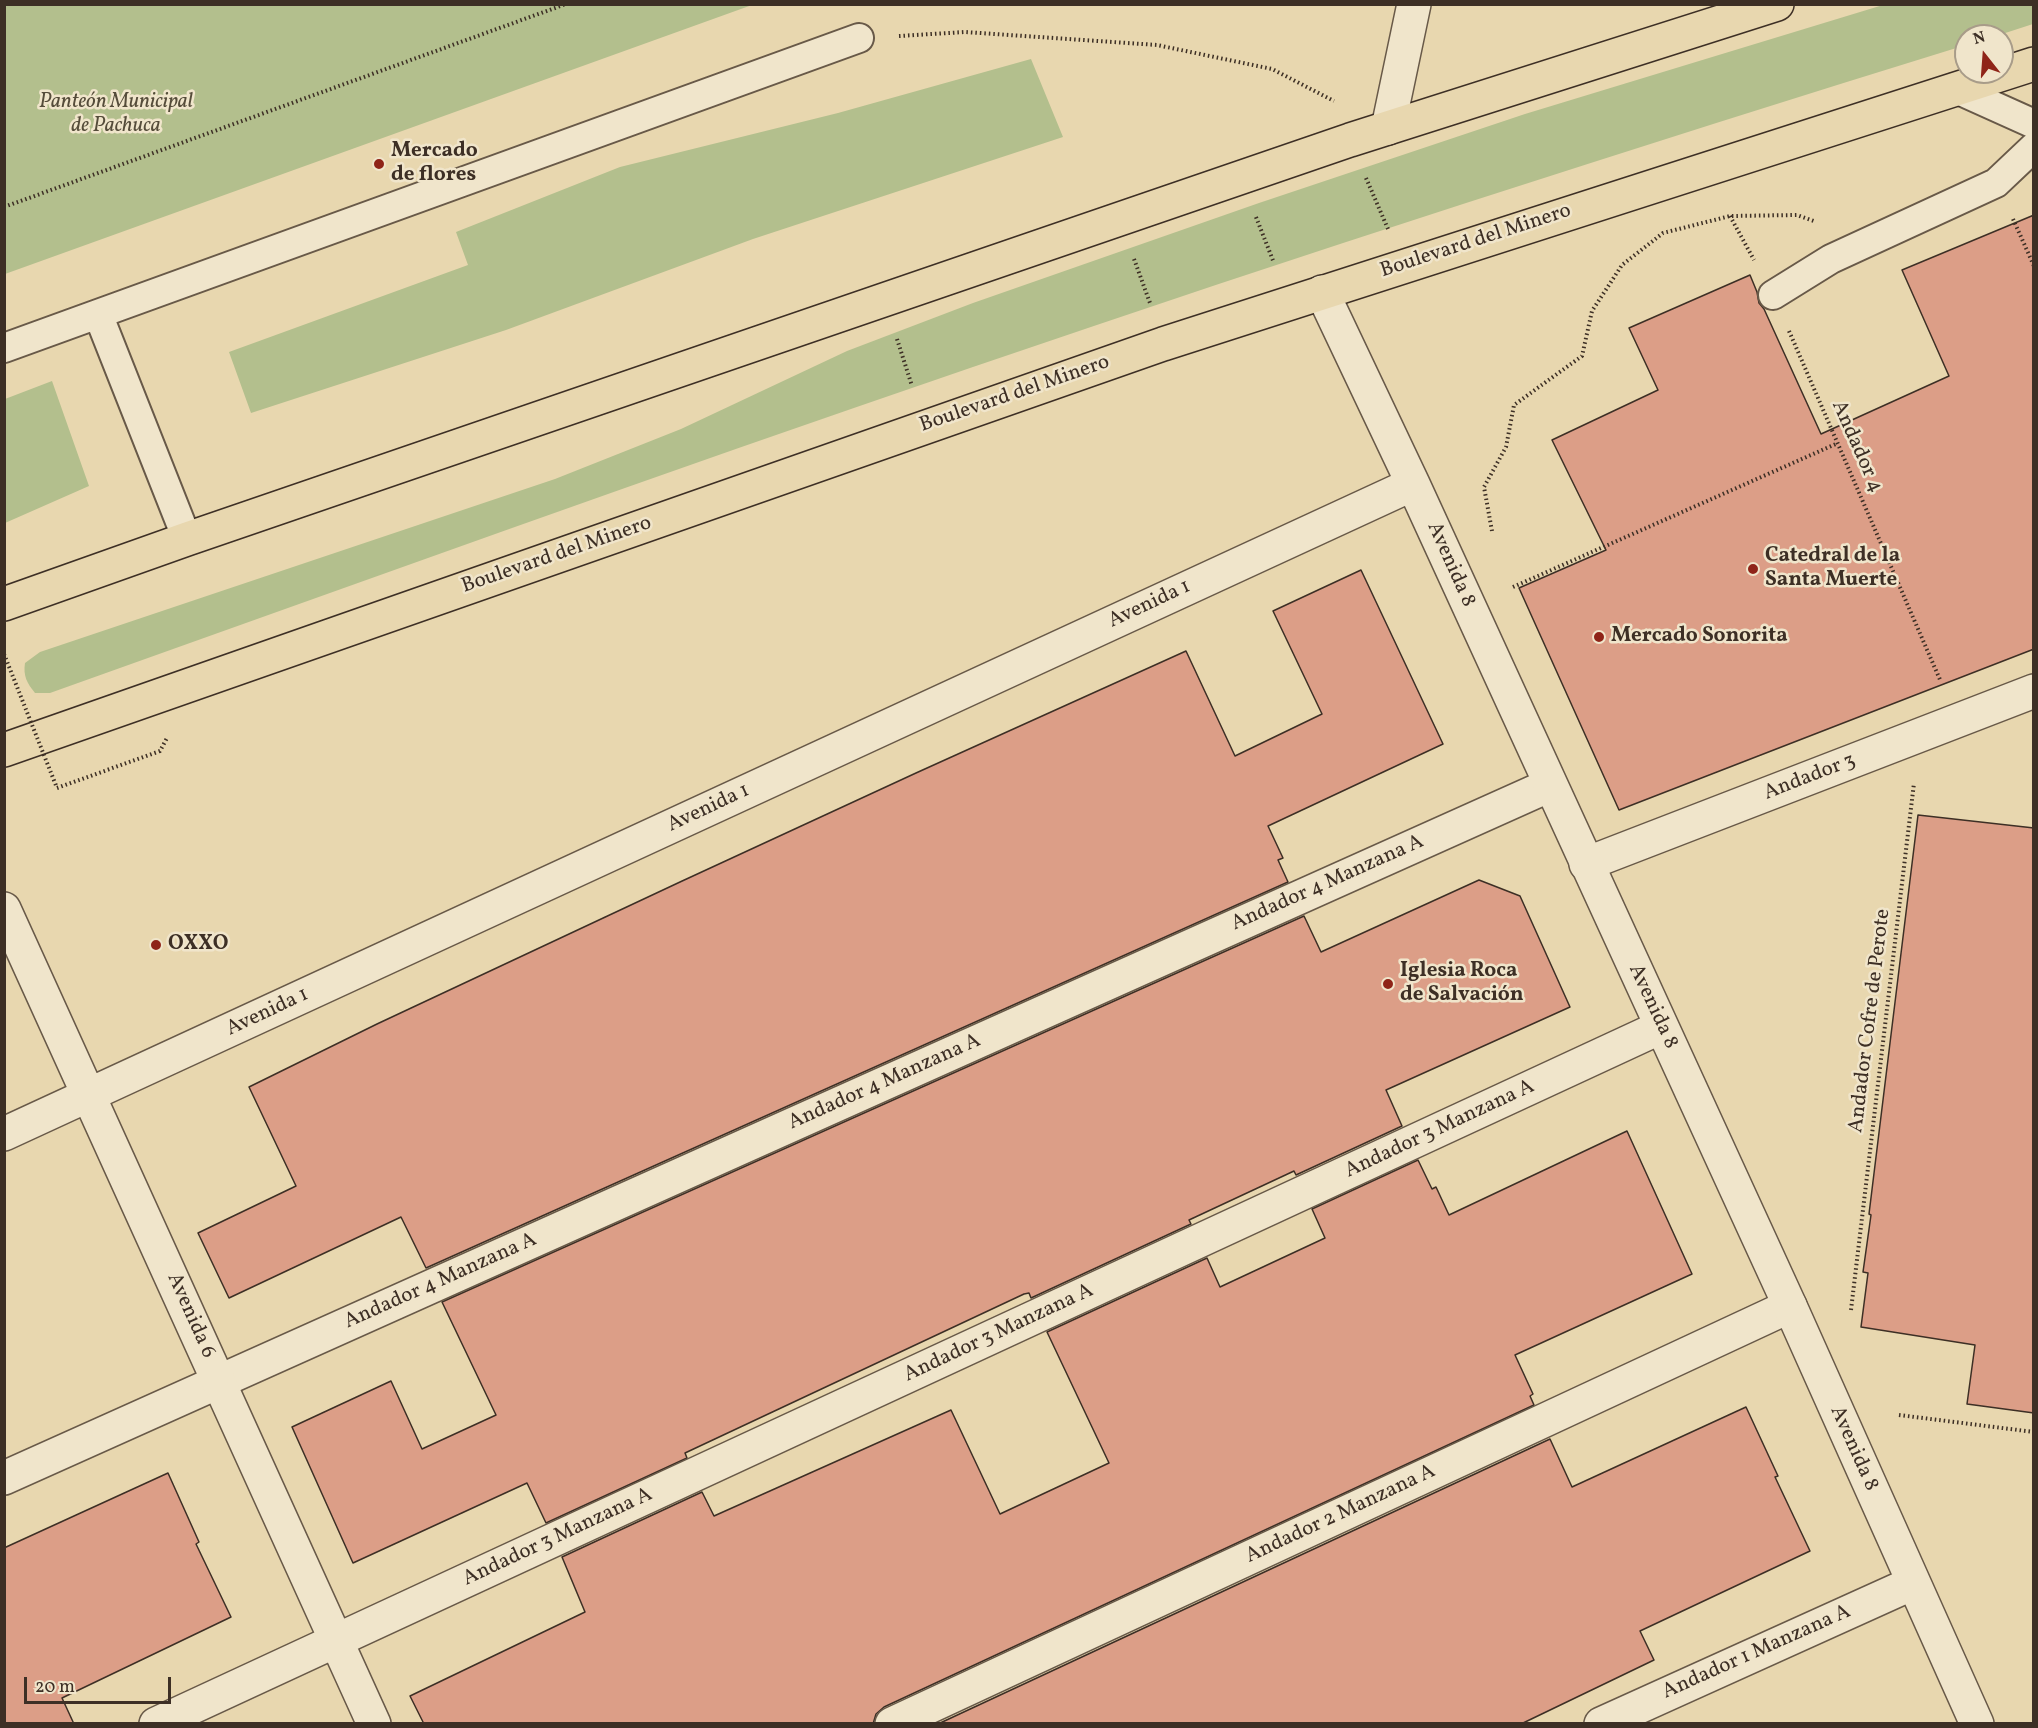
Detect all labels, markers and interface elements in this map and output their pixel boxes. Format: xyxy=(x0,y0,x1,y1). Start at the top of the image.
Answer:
north arrow xyxy=(1954,24,2014,84)
text: N xyxy=(1971,26,1988,51)
park label: Panteón Municipal de Pachuca xyxy=(39,90,193,140)
place label: Mercado de flores xyxy=(391,139,478,189)
marker: Mercado de flores xyxy=(372,157,386,171)
street label: Boulevard del Minero xyxy=(1377,199,1575,285)
street label: Boulevard del Minero xyxy=(917,351,1113,439)
street label: Andador 4 xyxy=(1825,397,1887,497)
street label: Boulevard del Minero xyxy=(459,512,655,600)
street label: Avenida 8 xyxy=(1420,519,1480,611)
place label: Catedral de la Santa Muerte xyxy=(1765,544,1900,594)
marker: Catedral de la Santa Muerte xyxy=(1746,562,1760,576)
street label: Avenida 1 xyxy=(1105,575,1195,635)
place label: Mercado Sonorita xyxy=(1611,624,1788,650)
marker: Mercado Sonorita xyxy=(1592,630,1606,644)
street label: Andador 3 xyxy=(1760,749,1860,807)
street label: Avenida 1 xyxy=(664,779,754,839)
street label: Andador 4 Manzana A xyxy=(1228,830,1428,938)
street label: Andador Cofre de Perote xyxy=(1845,908,1897,1134)
place label: OXXO xyxy=(168,932,228,958)
marker: OXXO xyxy=(149,938,163,952)
place label: Iglesia Roca de Salvación xyxy=(1400,959,1524,1009)
street label: Avenida 8 xyxy=(1621,961,1683,1053)
marker: Iglesia Roca de Salvación xyxy=(1381,977,1395,991)
street label: Avenida 1 xyxy=(223,983,313,1043)
street label: Andador 4 Manzana A xyxy=(785,1029,985,1137)
street label: Andador 3 Manzana A xyxy=(1341,1075,1539,1185)
street label: Andador 4 Manzana A xyxy=(341,1228,541,1336)
street label: Avenida 6 xyxy=(160,1270,220,1362)
street label: Andador 3 Manzana A xyxy=(900,1279,1098,1389)
street label: Avenida 8 xyxy=(1823,1403,1883,1495)
street label: Andador 2 Manzana A xyxy=(1242,1460,1440,1570)
street label: Andador 3 Manzana A xyxy=(459,1483,657,1593)
street label: Andador 1 Manzana A xyxy=(1659,1600,1855,1706)
scale bar xyxy=(27,1665,174,1703)
text: 20 m xyxy=(35,1675,75,1700)

